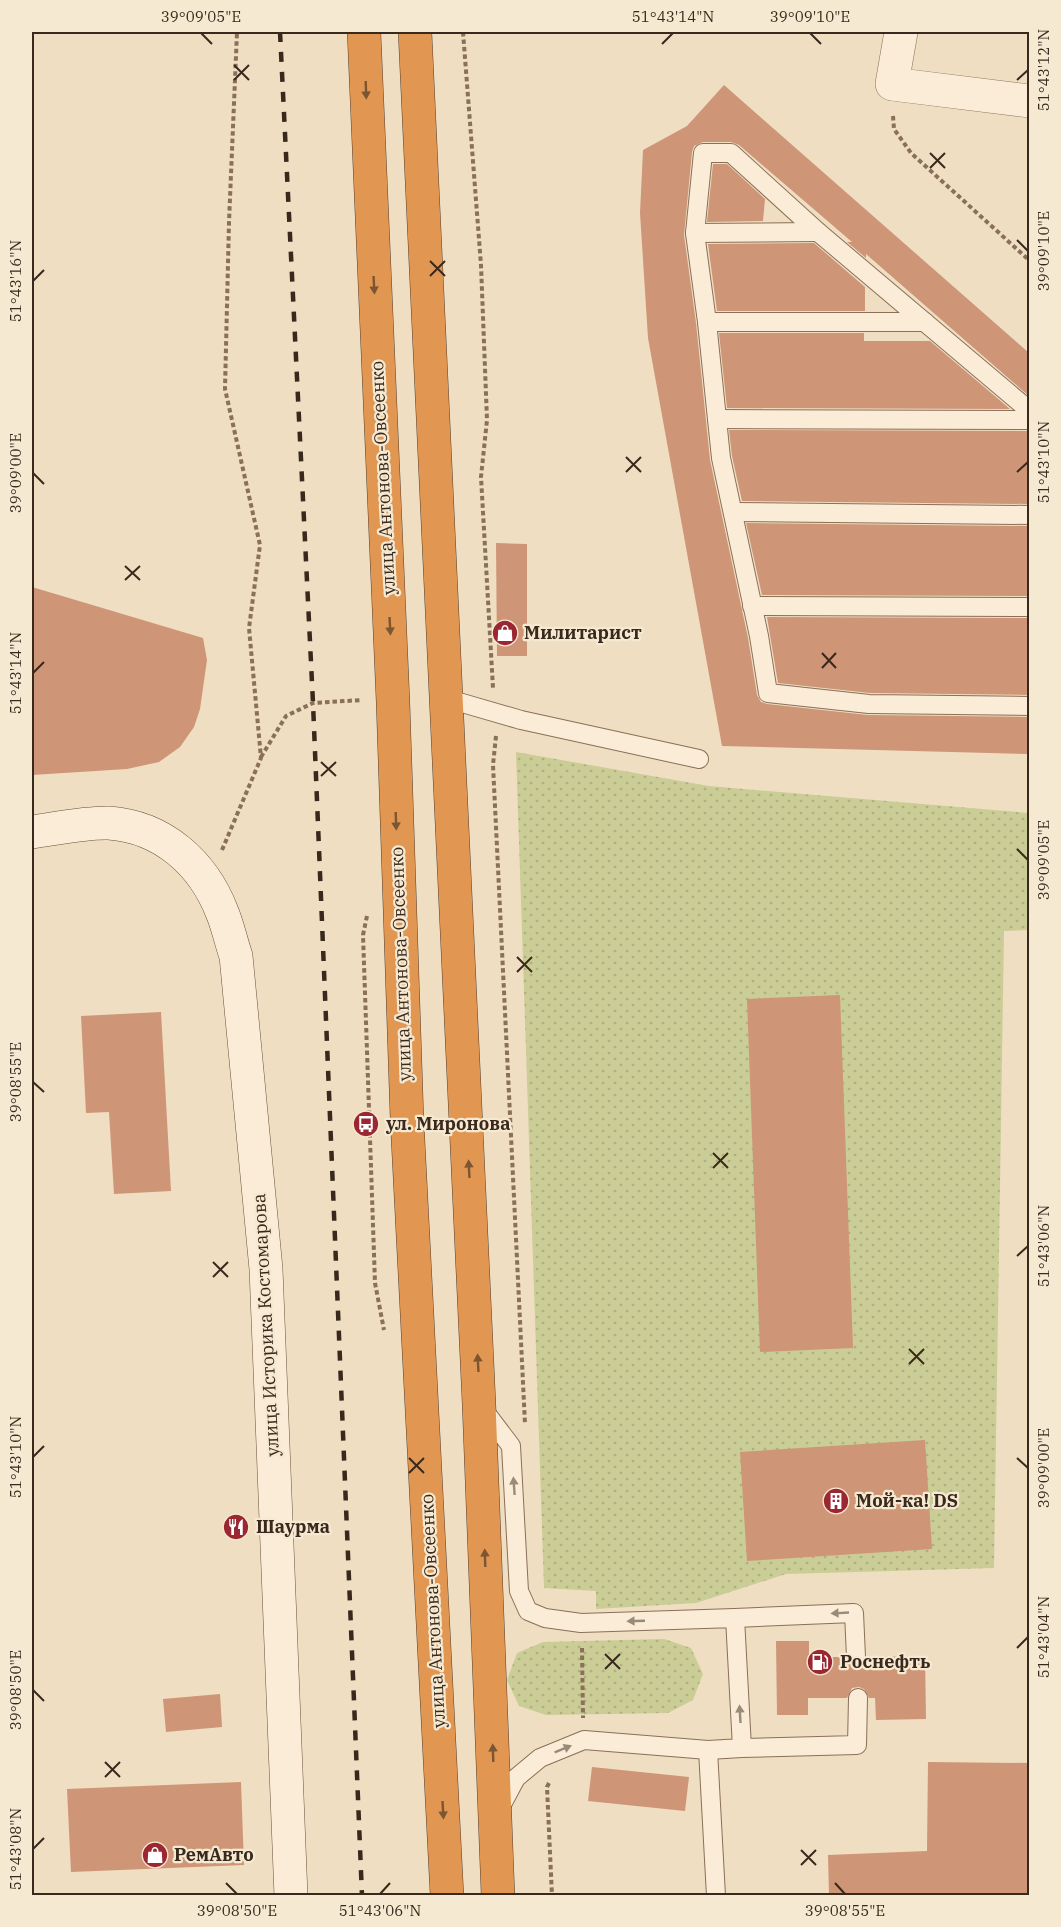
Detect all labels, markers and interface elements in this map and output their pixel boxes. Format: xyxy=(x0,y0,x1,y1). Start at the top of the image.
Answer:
text: 39°09'05"E xyxy=(161,7,241,26)
text: 51°43'14"N xyxy=(632,7,714,26)
text: 39°09'10"E xyxy=(770,7,850,26)
text: 51°43'12"N xyxy=(1034,29,1053,111)
one-way arrow xyxy=(362,80,371,99)
text: 39°09'10"E xyxy=(1034,211,1053,291)
text: 51°43'16"N xyxy=(6,240,25,322)
one-way arrow xyxy=(370,275,379,294)
street label: улица Антонова-Овсеенко xyxy=(365,360,400,596)
text: 51°43'10"N xyxy=(1034,421,1053,503)
text: 39°09'00"E xyxy=(6,433,25,513)
one-way arrow xyxy=(385,617,394,636)
shop icon: Милитарист xyxy=(490,618,520,648)
place label: Милитарист xyxy=(524,621,642,644)
text: 51°43'14"N xyxy=(6,632,25,714)
one-way arrow xyxy=(391,812,401,831)
text: 39°09'05"E xyxy=(1034,820,1053,900)
street label: улица Антонова-Овсеенко xyxy=(385,846,416,1082)
text: 39°08'55"E xyxy=(6,1042,25,1122)
bus stop icon: ул. Миронова xyxy=(351,1109,381,1139)
place label: ул. Миронова xyxy=(385,1112,510,1135)
one-way arrow xyxy=(464,1159,473,1178)
street label: улица Историка Костомарова xyxy=(247,1193,284,1457)
text: 51°43'06"N xyxy=(1034,1205,1053,1287)
one-way arrow xyxy=(473,1354,482,1373)
text: 51°43'10"N xyxy=(6,1416,25,1498)
text: 39°09'00"E xyxy=(1034,1428,1053,1508)
one-way arrow xyxy=(509,1476,518,1495)
building icon: Мой-ка! DS xyxy=(821,1486,851,1516)
place label: Мой-ка! DS xyxy=(856,1489,958,1512)
street label: улица Антонова-Овсеенко xyxy=(415,1493,450,1729)
restaurant icon: Шаурма xyxy=(221,1512,251,1542)
place label: Шаурма xyxy=(256,1515,330,1538)
one-way arrow xyxy=(481,1549,490,1568)
text: 51°43'04"N xyxy=(1034,1596,1053,1678)
one-way arrow xyxy=(831,1609,850,1618)
one-way arrow xyxy=(626,1617,645,1626)
fuel station icon: Роснефть xyxy=(805,1647,835,1677)
text: 39°08'50"E xyxy=(6,1650,25,1730)
place label: Роснефть xyxy=(840,1650,930,1673)
one-way arrow xyxy=(736,1704,745,1723)
one-way arrow xyxy=(488,1744,498,1763)
one-way arrow xyxy=(554,1744,572,1753)
one-way arrow xyxy=(439,1801,448,1820)
text: 51°43'08"N xyxy=(6,1808,25,1890)
shop icon: РемАвто xyxy=(140,1840,170,1870)
place label: РемАвто xyxy=(174,1843,254,1866)
text: 39°08'50"E xyxy=(197,1901,277,1920)
text: 51°43'06"N xyxy=(339,1901,421,1920)
text: 39°08'55"E xyxy=(805,1901,885,1920)

